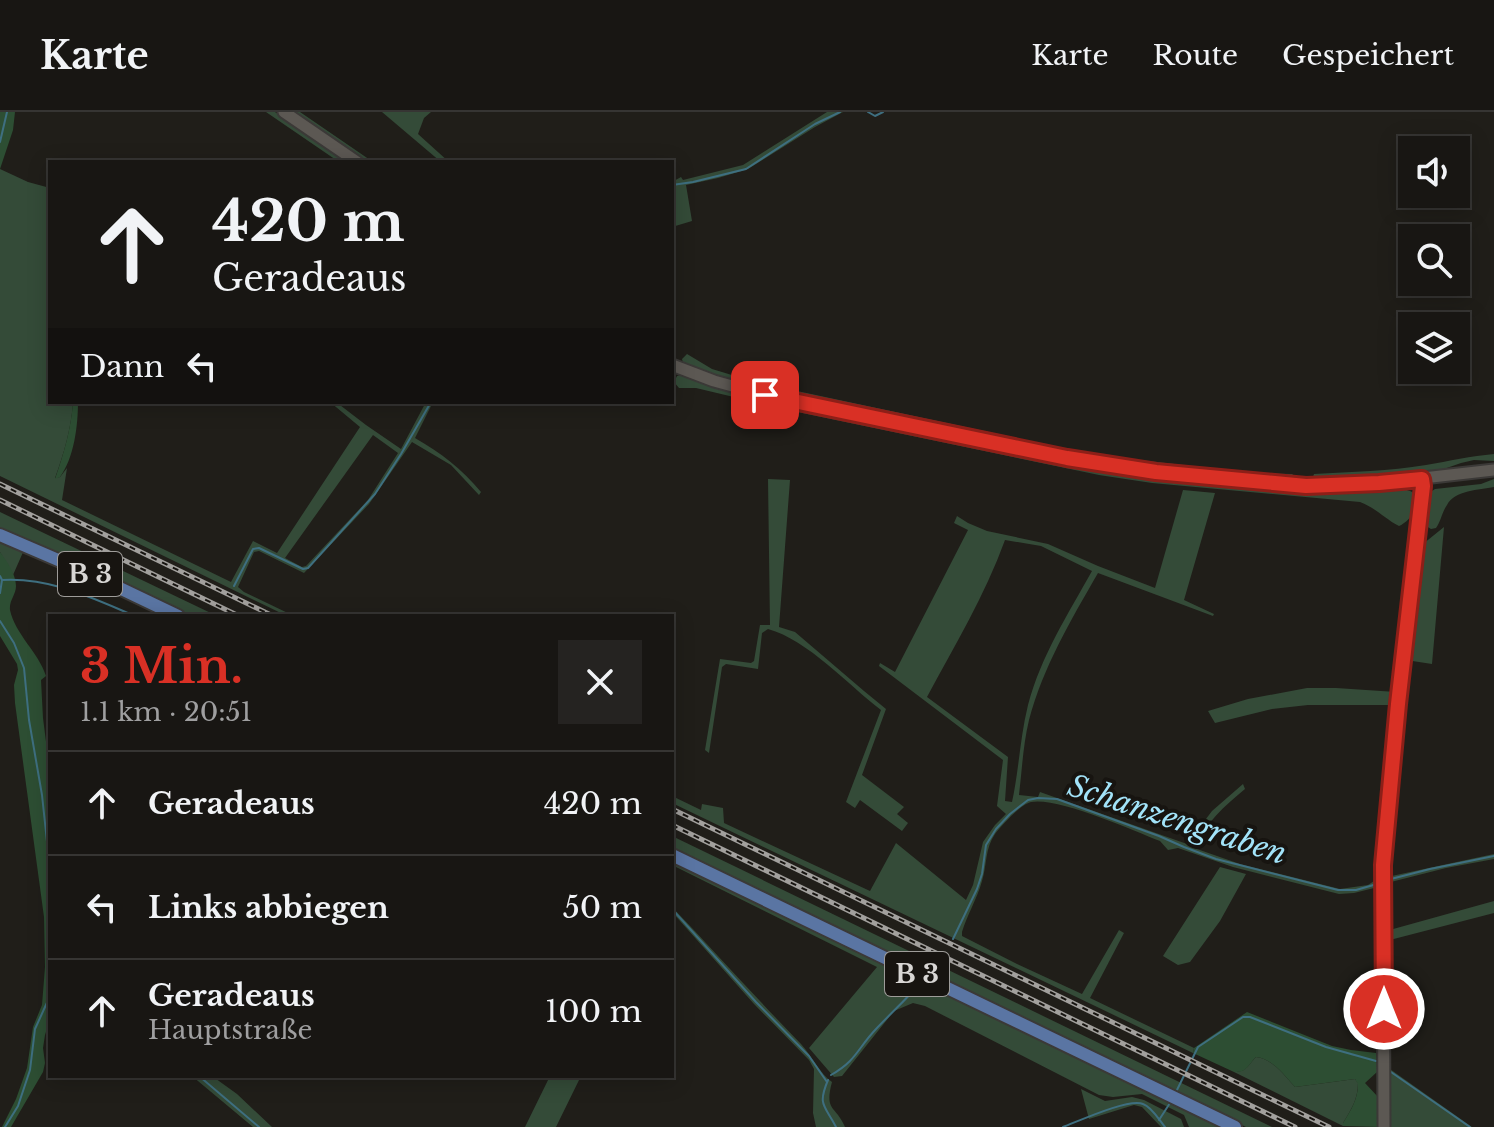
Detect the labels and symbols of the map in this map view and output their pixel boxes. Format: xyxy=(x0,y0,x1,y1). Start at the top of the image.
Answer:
pin xyxy=(731,361,799,429)
road number: B 3 xyxy=(58,552,122,596)
water label: Schanzengraben xyxy=(1063,767,1291,872)
road number: B 3 xyxy=(885,952,949,996)
position arrow xyxy=(1342,967,1426,1051)

